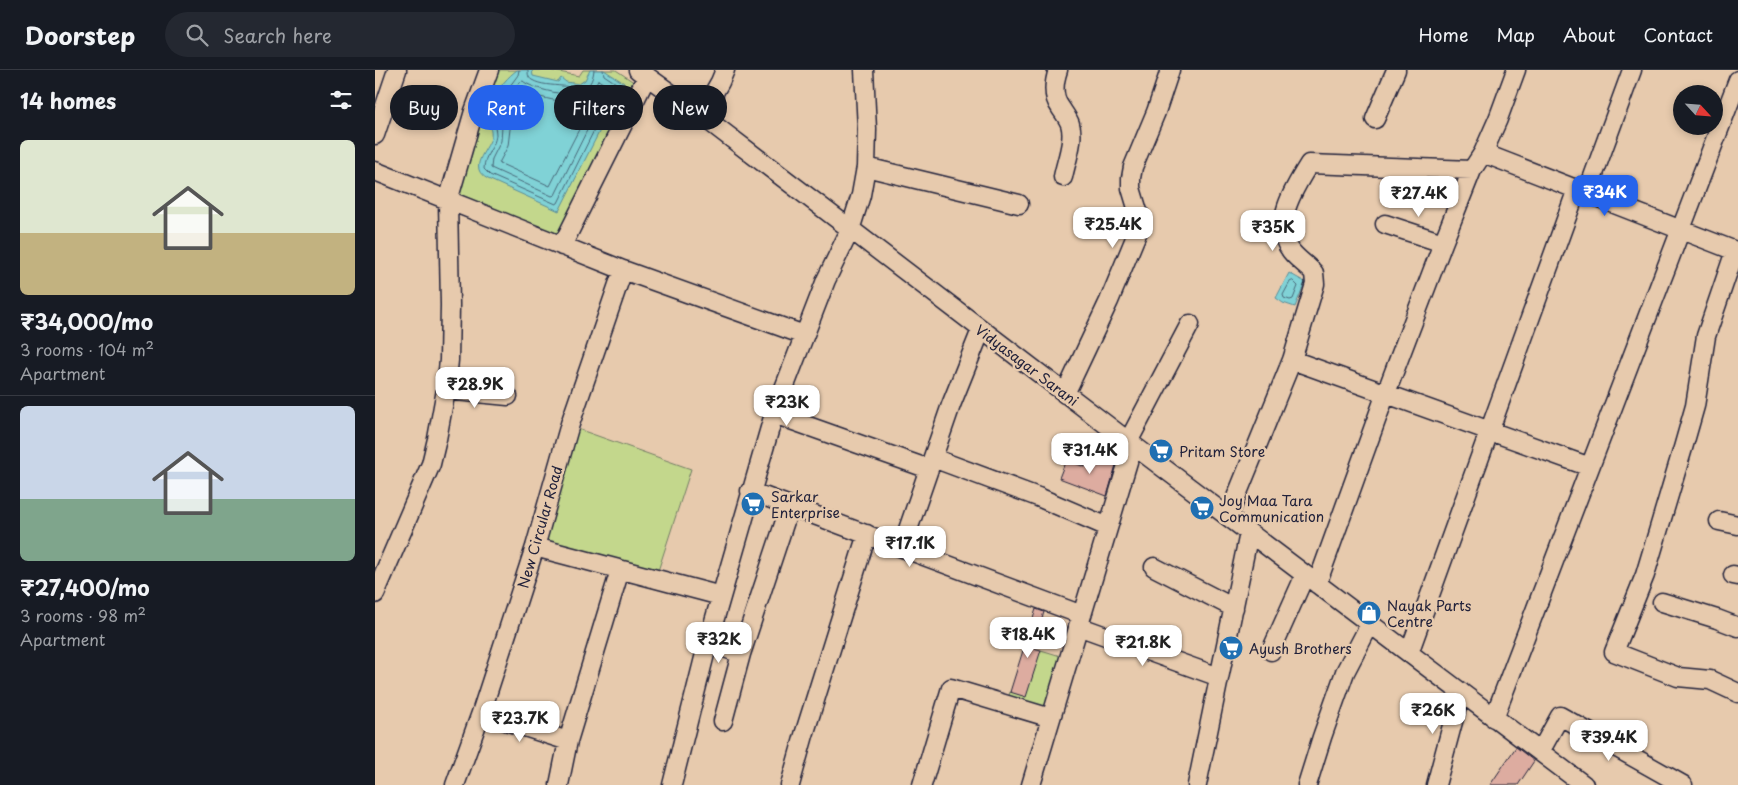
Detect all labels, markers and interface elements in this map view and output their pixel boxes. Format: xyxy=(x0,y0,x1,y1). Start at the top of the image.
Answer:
search box xyxy=(165,12,515,57)
text: Doorstep xyxy=(25,17,135,53)
icon: search xyxy=(183,21,211,49)
text: Search here xyxy=(223,21,332,49)
text: Home xyxy=(1418,21,1468,48)
text: Map xyxy=(1496,21,1535,48)
text: About xyxy=(1563,21,1615,48)
text: Contact xyxy=(1643,21,1713,48)
text: 14 homes xyxy=(20,84,116,116)
chip: Buy xyxy=(390,85,458,130)
chip: Rent xyxy=(468,85,544,130)
chip: Filters xyxy=(554,85,643,130)
chip: New xyxy=(653,85,727,130)
north arrow xyxy=(1673,85,1723,135)
map controls xyxy=(1673,85,1723,135)
icon: filters xyxy=(327,86,355,114)
icon: home xyxy=(143,173,233,263)
pin: ₹34K xyxy=(1575,174,1635,217)
pin: ₹27.4K xyxy=(1378,176,1460,218)
text: ₹34K xyxy=(1583,179,1627,203)
text: ₹27.4K xyxy=(1390,180,1448,204)
pin: ₹25.4K xyxy=(1072,206,1154,249)
pin: ₹35K xyxy=(1243,210,1303,252)
text: ₹25.4K xyxy=(1084,211,1142,235)
text: ₹35K xyxy=(1251,214,1295,238)
text: ₹34,000/mo xyxy=(20,305,153,337)
street label: Vidyasagar Sarani xyxy=(971,319,1083,411)
text: 3 rooms · 104 m² xyxy=(20,337,154,361)
text: Apartment xyxy=(20,361,105,385)
pin: ₹28.9K xyxy=(434,366,516,409)
text: ₹28.9K xyxy=(446,371,504,395)
pin: ₹23K xyxy=(757,384,817,427)
text: ₹23K xyxy=(765,389,809,413)
pin: ₹31.4K xyxy=(1049,432,1131,475)
text: ₹31.4K xyxy=(1062,437,1118,461)
icon: home xyxy=(143,438,233,528)
supermarket icon: Pritam Store xyxy=(1148,438,1174,464)
place label: Pritam Store xyxy=(1179,441,1265,462)
street label: New Circular Road xyxy=(512,463,568,591)
place label: Sarkar Enterprise xyxy=(771,486,840,523)
place label: Joy Maa Tara Communication xyxy=(1219,490,1324,527)
supermarket icon: Sarkar Enterprise xyxy=(740,491,766,517)
supermarket icon: Joy Maa Tara Communication xyxy=(1189,495,1215,521)
pin: ₹17.1K xyxy=(869,526,951,568)
text: ₹17.1K xyxy=(885,530,935,554)
text: ₹27,400/mo xyxy=(20,571,150,603)
place label: Nayak Parts Centre xyxy=(1387,595,1472,632)
shop icon: Nayak Parts Centre xyxy=(1356,600,1382,626)
text: 3 rooms · 98 m² xyxy=(20,603,146,627)
pin: ₹18.4K xyxy=(987,616,1069,659)
text: ₹18.4K xyxy=(1001,621,1055,645)
pin: ₹32K xyxy=(689,622,749,664)
pin: ₹21.8K xyxy=(1102,624,1184,667)
text: ₹32K xyxy=(697,626,741,650)
text: Apartment xyxy=(20,627,105,651)
text: ₹21.8K xyxy=(1115,629,1171,653)
supermarket icon: Ayush Brothers xyxy=(1218,635,1244,661)
place label: Ayush Brothers xyxy=(1249,638,1352,659)
pin: ₹26K xyxy=(1403,692,1463,735)
text: ₹26K xyxy=(1411,697,1455,721)
pin: ₹23.7K xyxy=(479,700,561,743)
text: ₹23.7K xyxy=(492,705,548,729)
pin: ₹39.4K xyxy=(1568,720,1650,762)
text: ₹39.4K xyxy=(1581,724,1637,748)

